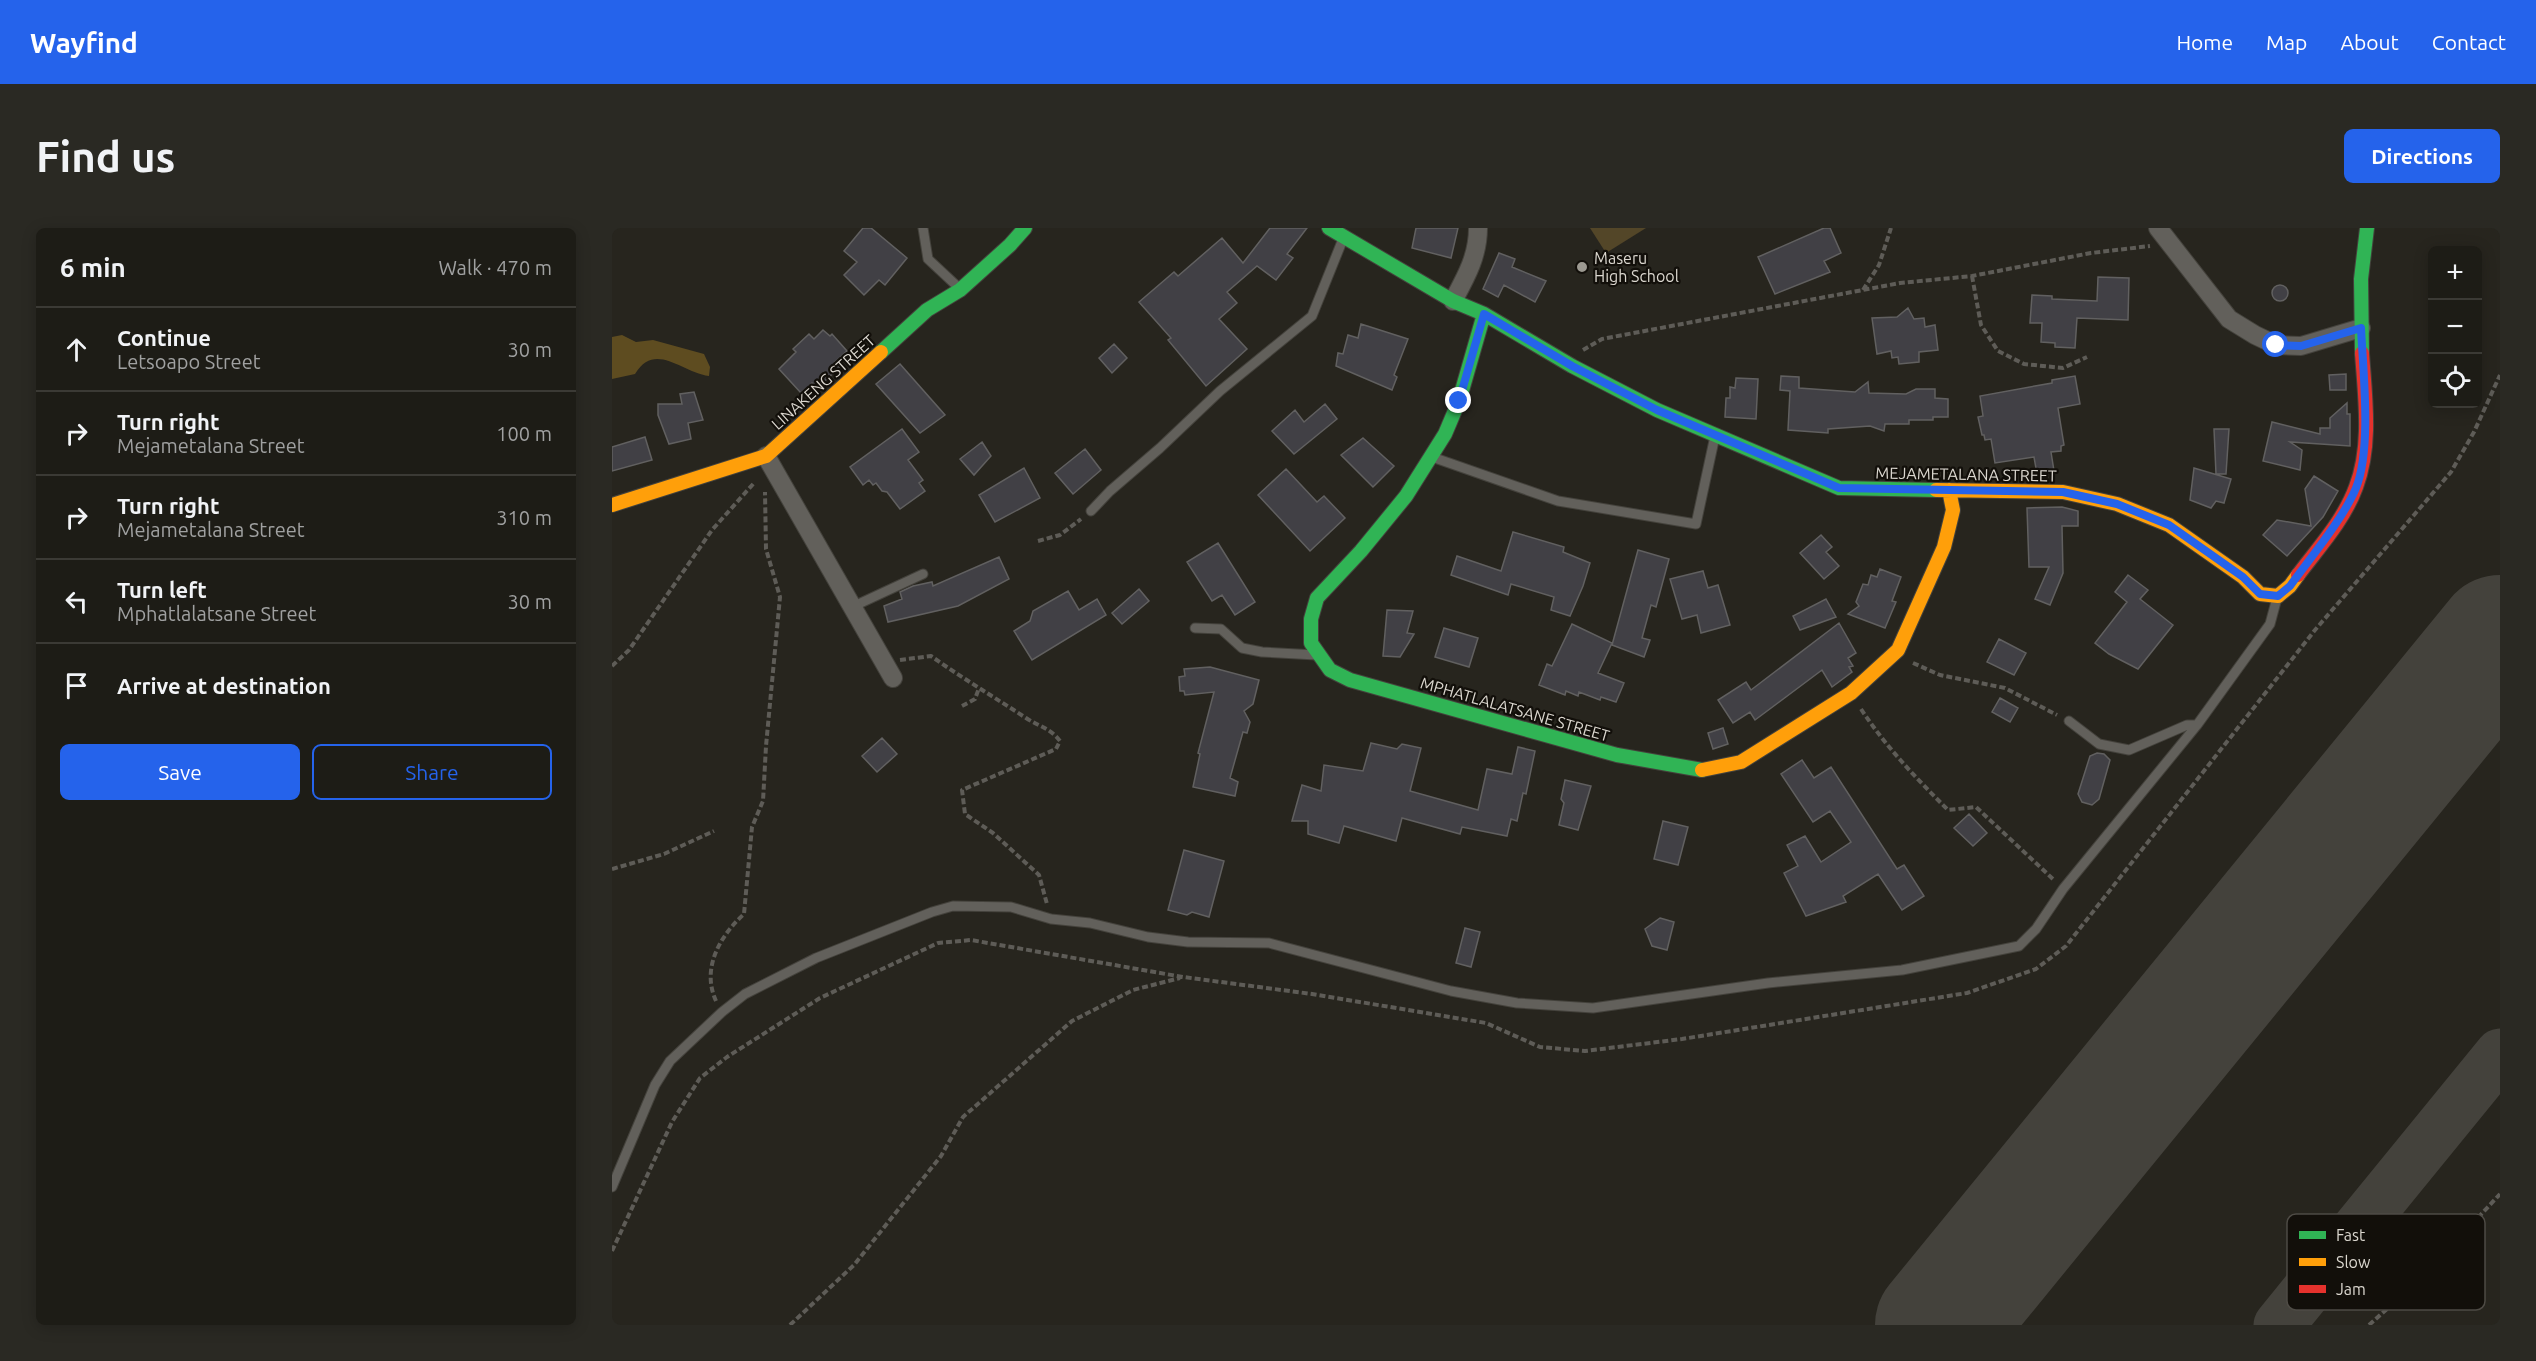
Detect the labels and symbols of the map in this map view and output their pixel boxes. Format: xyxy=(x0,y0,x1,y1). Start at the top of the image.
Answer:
place label: Maseru High School xyxy=(1594,249,1679,285)
marker: Maseru High School xyxy=(1575,260,1589,274)
street label: LINAKENG STREET xyxy=(768,331,878,433)
route start xyxy=(2262,331,2288,357)
route end xyxy=(1445,387,1471,413)
street label: MEJAMETALANA STREET xyxy=(1875,463,2057,485)
street label: MPHATLALATSANE STREET xyxy=(1418,673,1612,745)
legend xyxy=(2287,1214,2485,1310)
text: Fast xyxy=(2336,1226,2366,1244)
text: Slow xyxy=(2336,1253,2371,1271)
text: Jam xyxy=(2336,1280,2366,1298)

